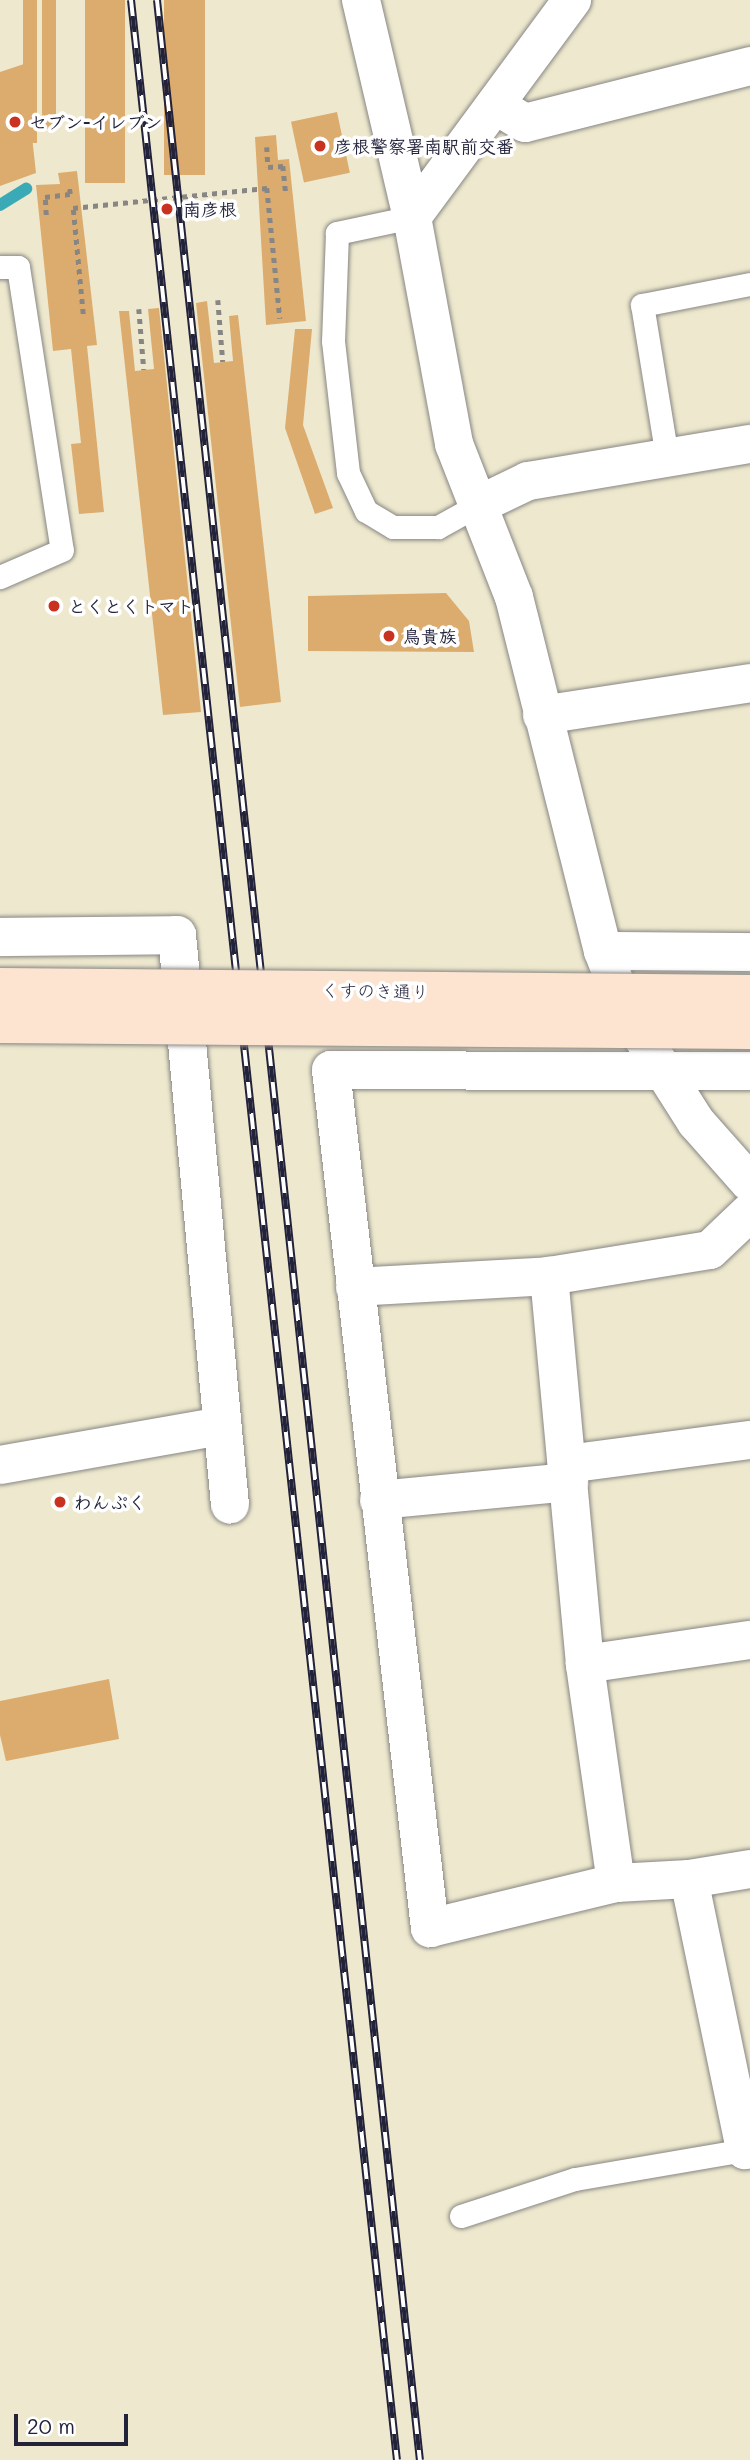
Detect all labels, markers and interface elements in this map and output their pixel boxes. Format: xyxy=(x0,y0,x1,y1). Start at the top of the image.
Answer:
place label: セブン-イレブン xyxy=(29,111,163,133)
marker: セブン-イレブン xyxy=(7,114,23,130)
place label: 彦根警察署南駅前交番 xyxy=(334,135,514,157)
marker: 彦根警察署南駅前交番 xyxy=(312,138,328,154)
place label: 南彦根 xyxy=(183,198,237,220)
marker: 南彦根 xyxy=(157,199,177,219)
place label: とくとくトマト xyxy=(68,595,194,617)
marker: とくとくトマト xyxy=(46,598,62,614)
place label: 鳥貴族 xyxy=(403,625,457,647)
marker: 鳥貴族 xyxy=(381,628,397,644)
street label: くすのき通り xyxy=(321,979,429,1003)
place label: わんぷく xyxy=(74,1491,146,1513)
marker: わんぷく xyxy=(52,1494,68,1510)
scale bar xyxy=(18,2400,131,2444)
text: 20 m xyxy=(27,2412,75,2439)

